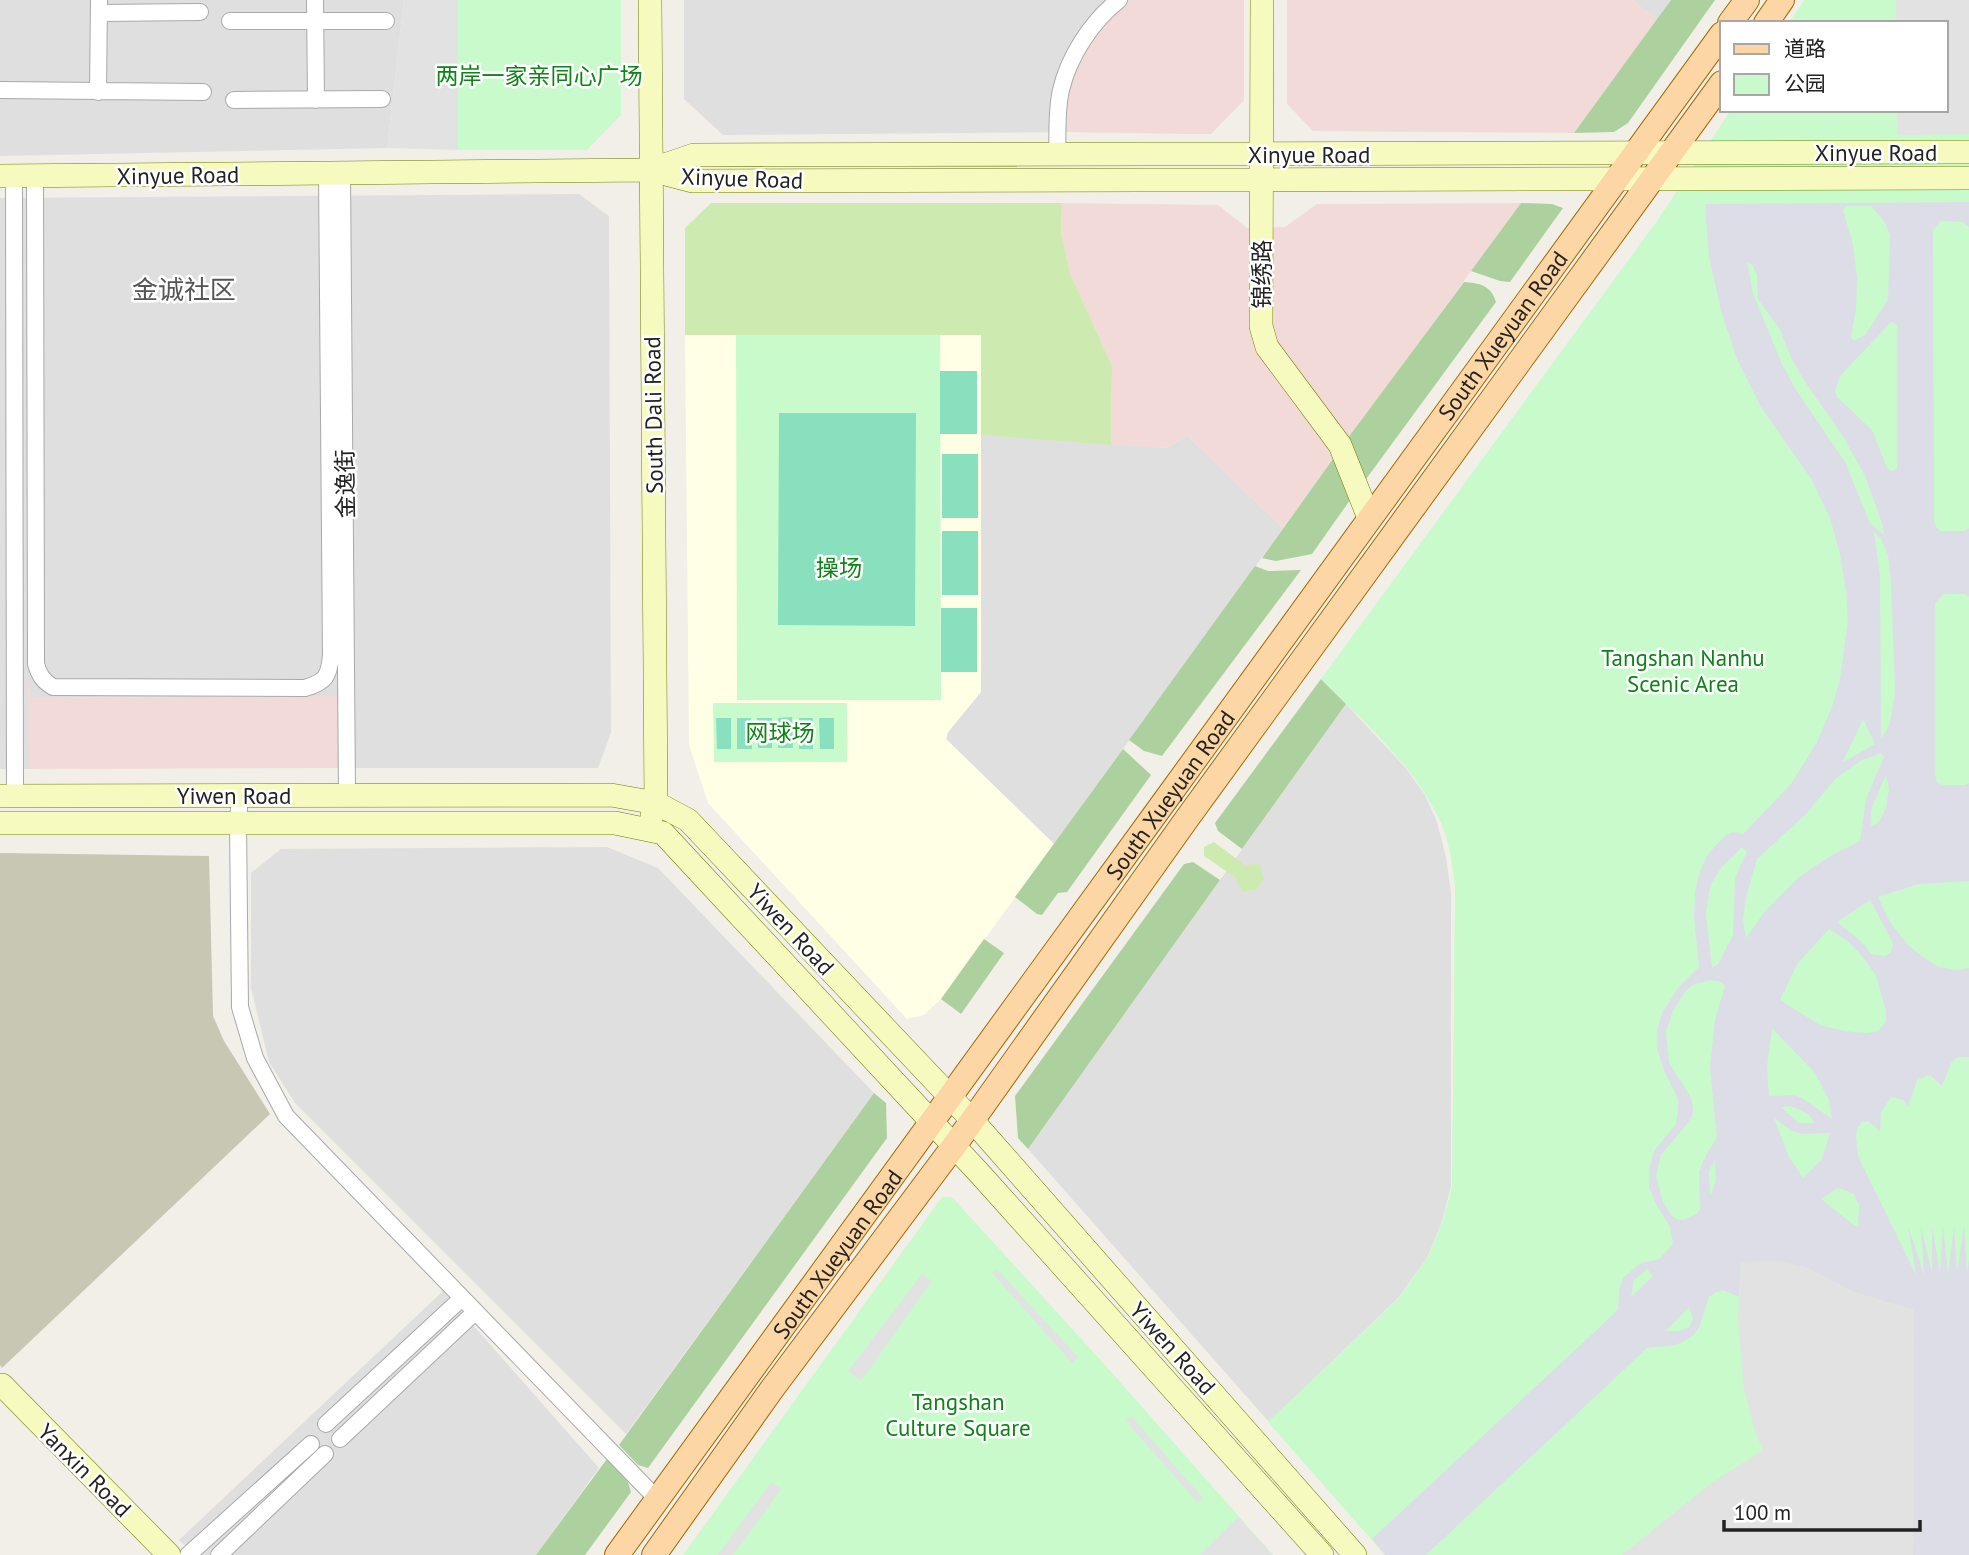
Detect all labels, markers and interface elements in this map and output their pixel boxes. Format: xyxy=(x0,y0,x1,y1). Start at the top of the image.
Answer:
legend xyxy=(1720,21,1948,112)
text: 道路 xyxy=(1784,35,1826,62)
park label: 两岸一家亲同心广场 xyxy=(436,61,643,90)
text: 公园 xyxy=(1784,70,1826,97)
street label: Xinyue Road xyxy=(1815,138,1937,167)
street label: Xinyue Road xyxy=(1248,140,1370,169)
street label: Xinyue Road xyxy=(116,159,240,191)
street label: Xinyue Road xyxy=(680,161,804,195)
street label: 锦绣路 xyxy=(1247,240,1276,309)
street label: South Xueyuan Road xyxy=(1431,245,1573,425)
district label: 金诚社区 xyxy=(132,273,236,306)
street label: South Dali Road xyxy=(637,336,669,494)
street label: 金逸街 xyxy=(330,449,360,519)
park label: 操场 xyxy=(816,553,862,582)
park label: Tangshan Nanhu Scenic Area xyxy=(1601,643,1765,698)
street label: South Xueyuan Road xyxy=(1099,704,1240,885)
park label: 网球场 xyxy=(746,718,815,747)
street label: Yiwen Road xyxy=(177,781,291,810)
street label: Yiwen Road xyxy=(741,877,841,981)
street label: South Xueyuan Road xyxy=(766,1164,908,1344)
street label: Yiwen Road xyxy=(1124,1296,1222,1400)
park label: Tangshan Culture Square xyxy=(885,1387,1031,1442)
street label: Yanxin Road xyxy=(32,1417,138,1523)
scale bar xyxy=(1724,1488,1920,1532)
text: 100 m xyxy=(1734,1499,1791,1526)

